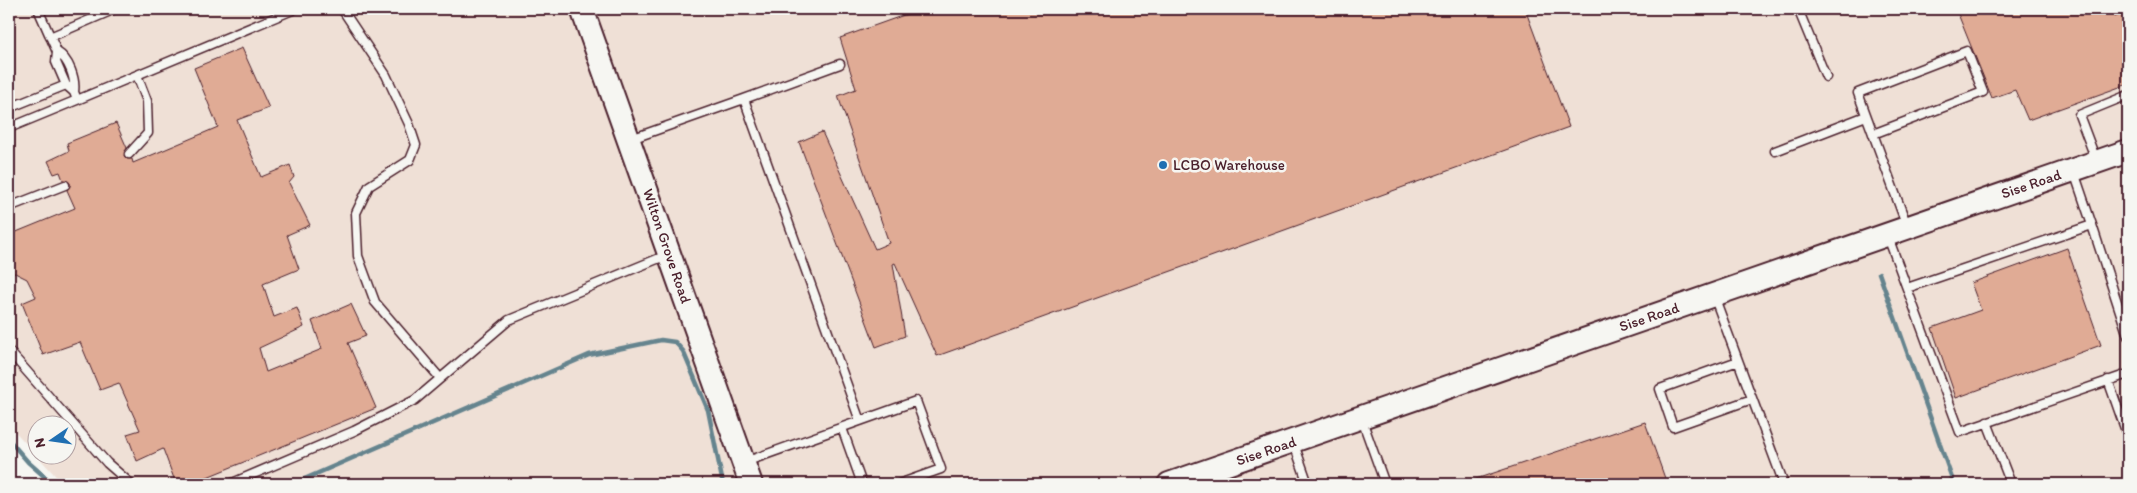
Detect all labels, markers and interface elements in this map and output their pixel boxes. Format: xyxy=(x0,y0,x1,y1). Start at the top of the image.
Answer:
place label: LCBO Warehouse xyxy=(1173,156,1285,174)
marker: LCBO Warehouse xyxy=(1157,159,1169,171)
street label: Sise Road xyxy=(1999,165,2063,203)
street label: Wilton Grove Road xyxy=(639,186,695,306)
street label: Sise Road xyxy=(1617,298,1681,336)
north arrow xyxy=(28,416,78,466)
street label: Sise Road xyxy=(1234,432,1298,470)
text: N xyxy=(30,436,49,449)

